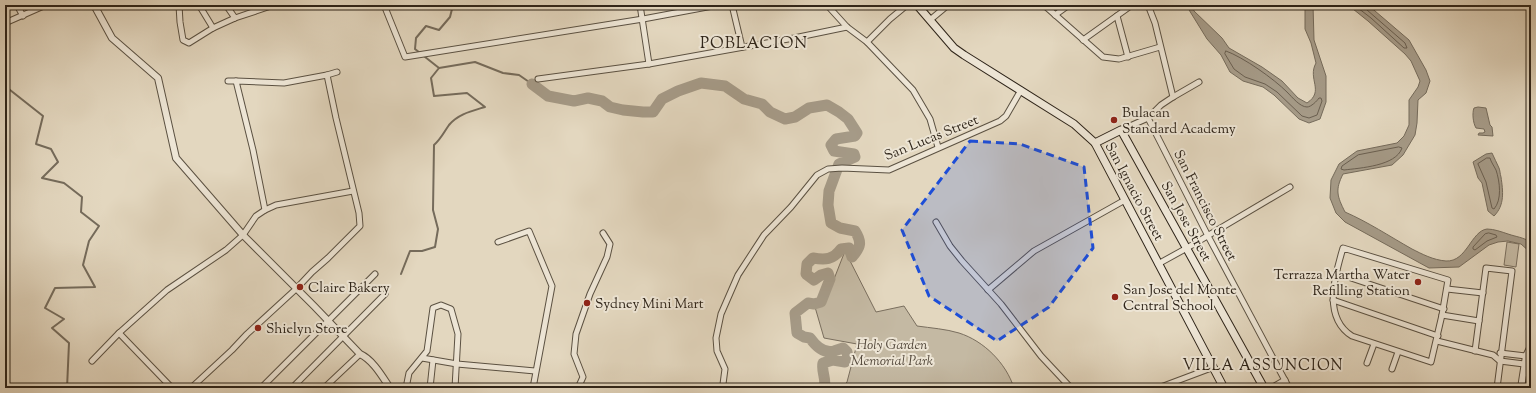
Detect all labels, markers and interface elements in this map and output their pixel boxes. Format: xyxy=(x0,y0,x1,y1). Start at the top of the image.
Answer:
district label: POBLACION xyxy=(700,33,808,56)
place label: Bulacan Standard Academy xyxy=(1122,104,1236,140)
street label: San Lucas Street xyxy=(882,111,982,167)
marker: Bulacan Standard Academy xyxy=(1109,115,1119,125)
street label: San Ignacio Street xyxy=(1099,139,1168,245)
street label: San Francisco Street xyxy=(1168,147,1241,265)
street label: San Jose Street xyxy=(1155,178,1216,266)
place label: Terrazza Martha Water Refilling Station xyxy=(1273,266,1411,302)
marker: Terrazza Martha Water Refilling Station xyxy=(1413,277,1423,287)
place label: Claire Bakery xyxy=(308,279,390,299)
place label: San Jose del Monte Central School xyxy=(1123,281,1237,317)
marker: Claire Bakery xyxy=(295,282,305,292)
marker: San Jose del Monte Central School xyxy=(1110,292,1120,302)
place label: Sydney Mini Mart xyxy=(595,295,704,315)
marker: Sydney Mini Mart xyxy=(582,298,592,308)
place label: Shielyn Store xyxy=(266,320,347,340)
marker: Shielyn Store xyxy=(253,323,263,333)
park label: Holy Garden Memorial Park xyxy=(851,336,934,372)
district label: VILLA ASSUNCION xyxy=(1182,356,1344,377)

